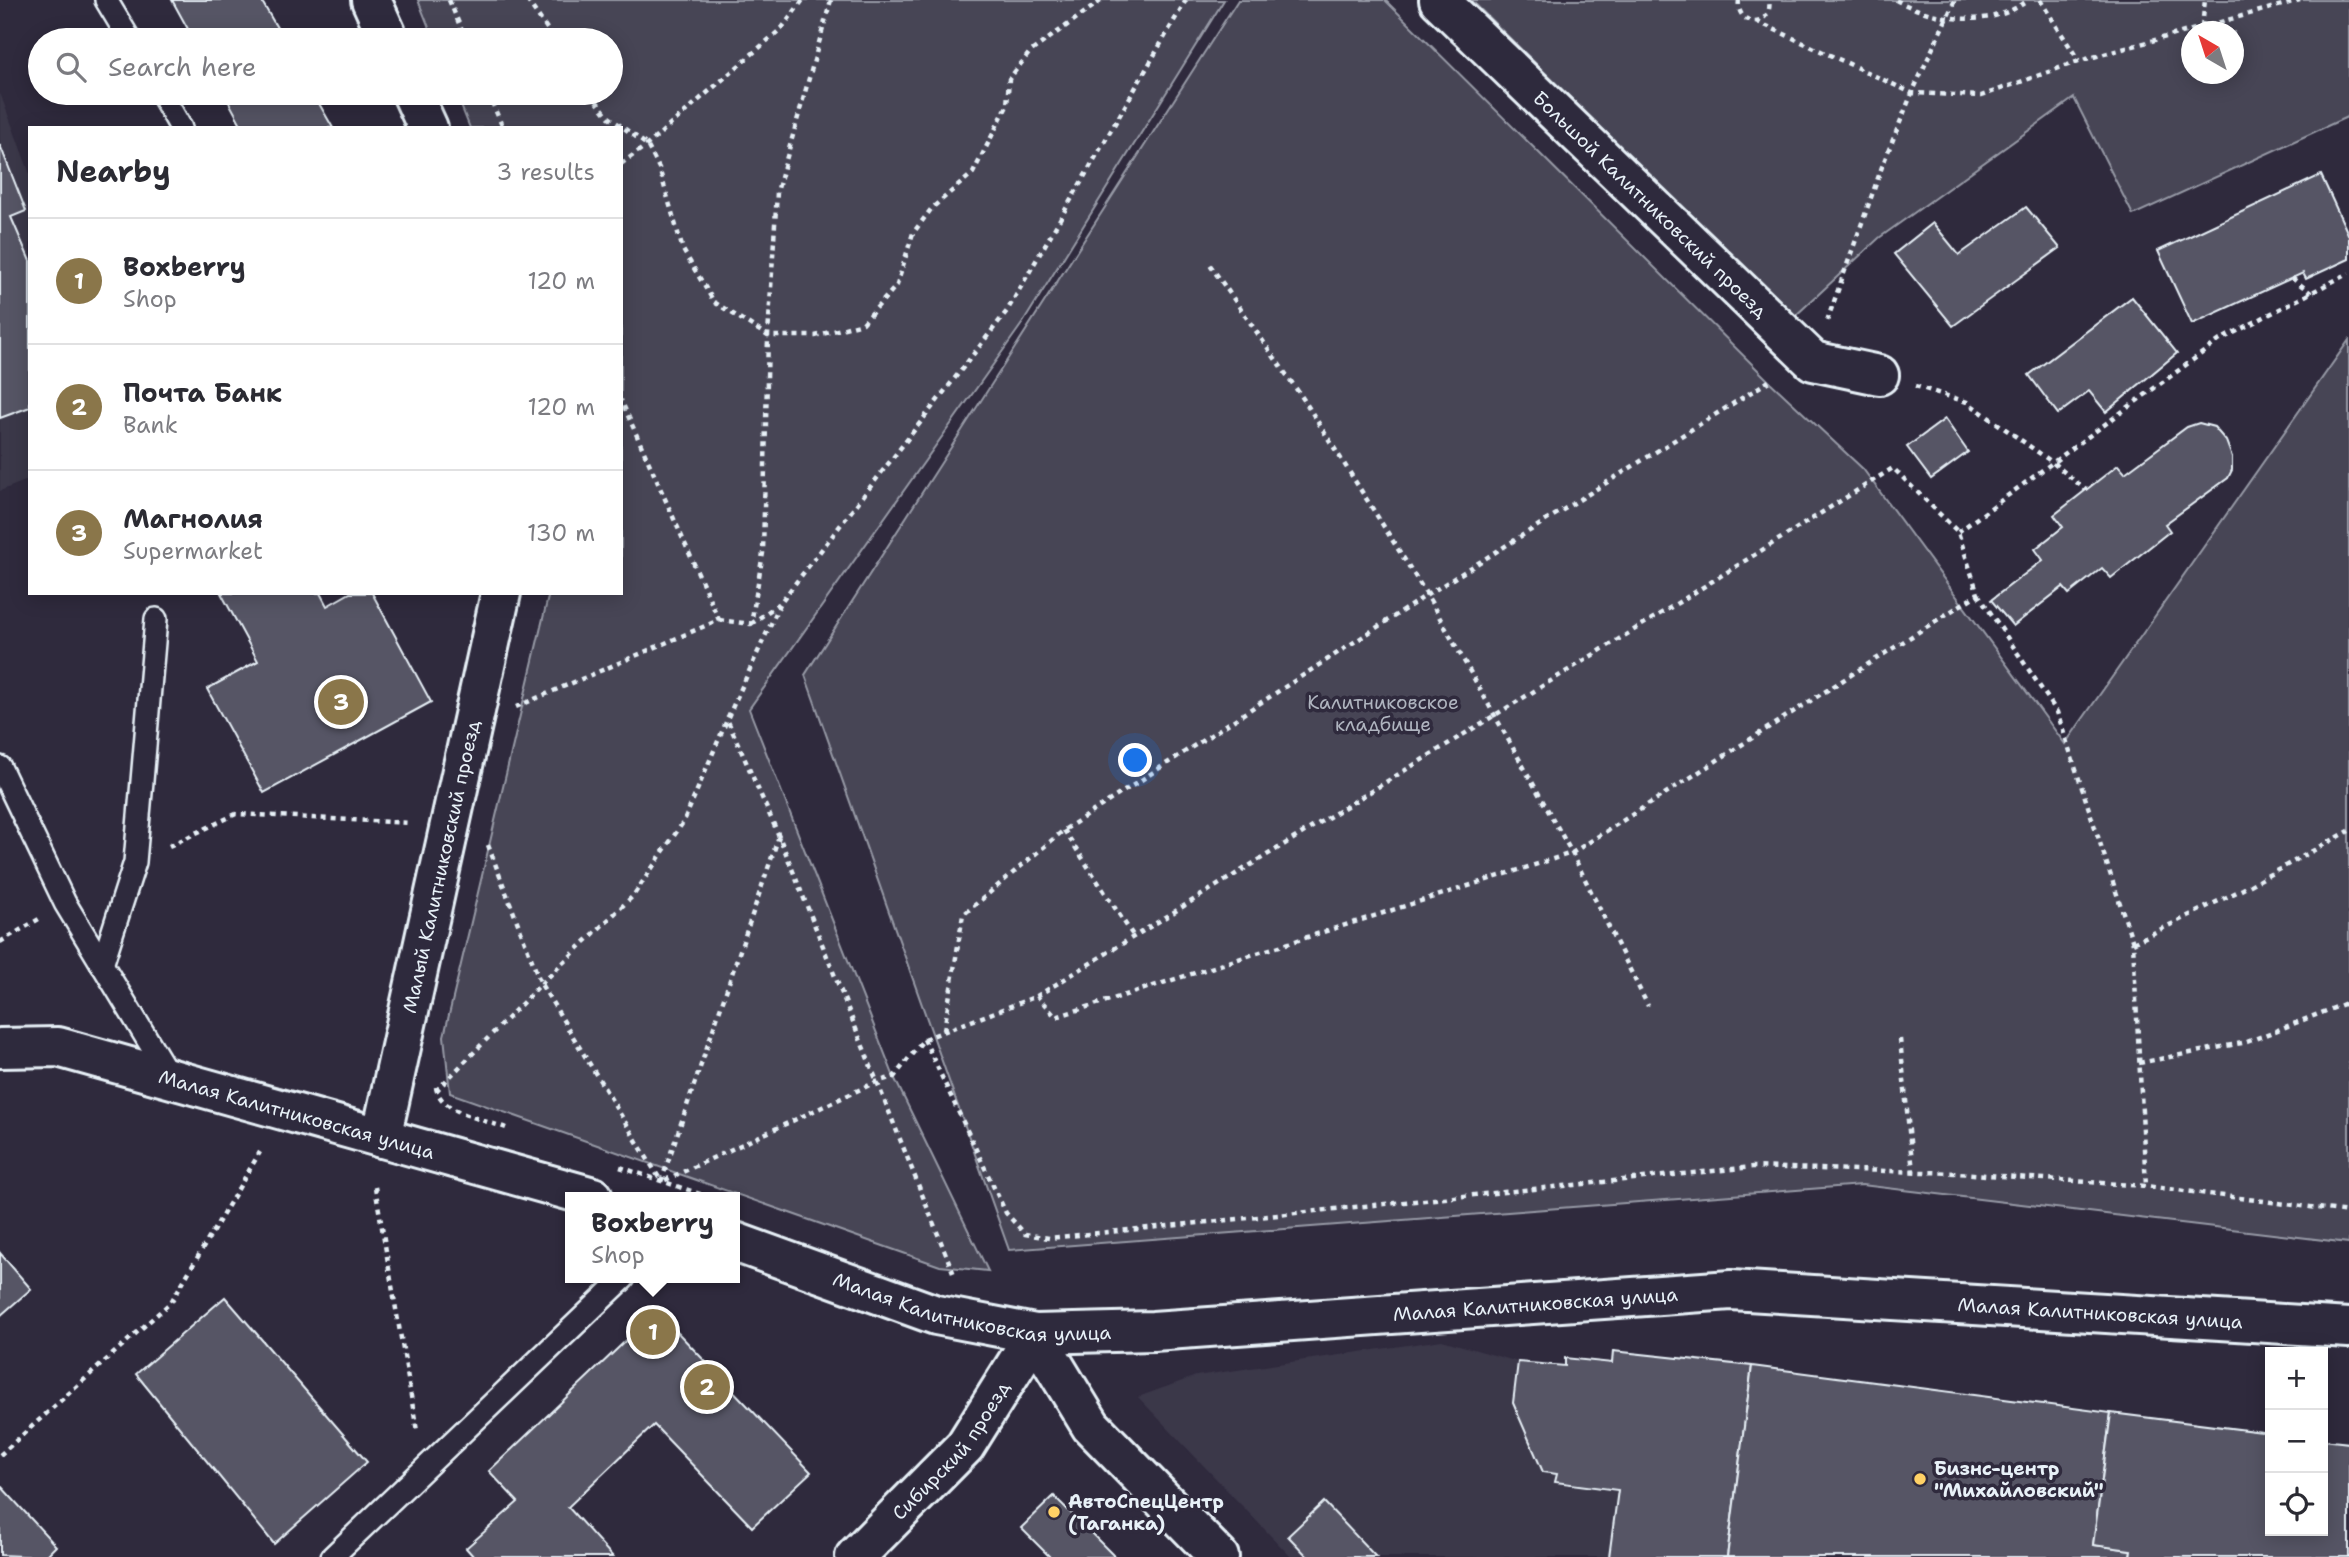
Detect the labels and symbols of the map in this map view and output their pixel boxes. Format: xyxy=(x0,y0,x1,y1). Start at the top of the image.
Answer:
north arrow xyxy=(2181,21,2244,84)
street label: Большой Калитниковский проезд xyxy=(1528,85,1773,323)
pin: 3 xyxy=(318,676,364,728)
park label: Калитниковское кладбище xyxy=(1307,690,1459,737)
street label: Малый Калитниковский проезд xyxy=(396,717,485,1016)
your location xyxy=(1118,743,1152,777)
street label: Малая Калитниковская улица xyxy=(156,1063,438,1165)
street label: Малая Калитниковская улица xyxy=(830,1266,1112,1347)
street label: Малая Калитниковская улица xyxy=(1392,1281,1679,1326)
street label: Малая Калитниковская улица xyxy=(1957,1291,2244,1334)
pin: 1 xyxy=(630,1306,676,1358)
pin: 2 xyxy=(684,1361,730,1413)
street label: Сибирский проезд xyxy=(886,1376,1015,1525)
place label: Бизнс-центр "Михайловский" xyxy=(1934,1456,2104,1503)
marker: Бизнс-центр "Михайловский" xyxy=(1912,1471,1928,1487)
place label: АвтоСпецЦентр (Таганка) xyxy=(1068,1489,1224,1536)
marker: АвтоСпецЦентр (Таганка) xyxy=(1046,1504,1062,1520)

